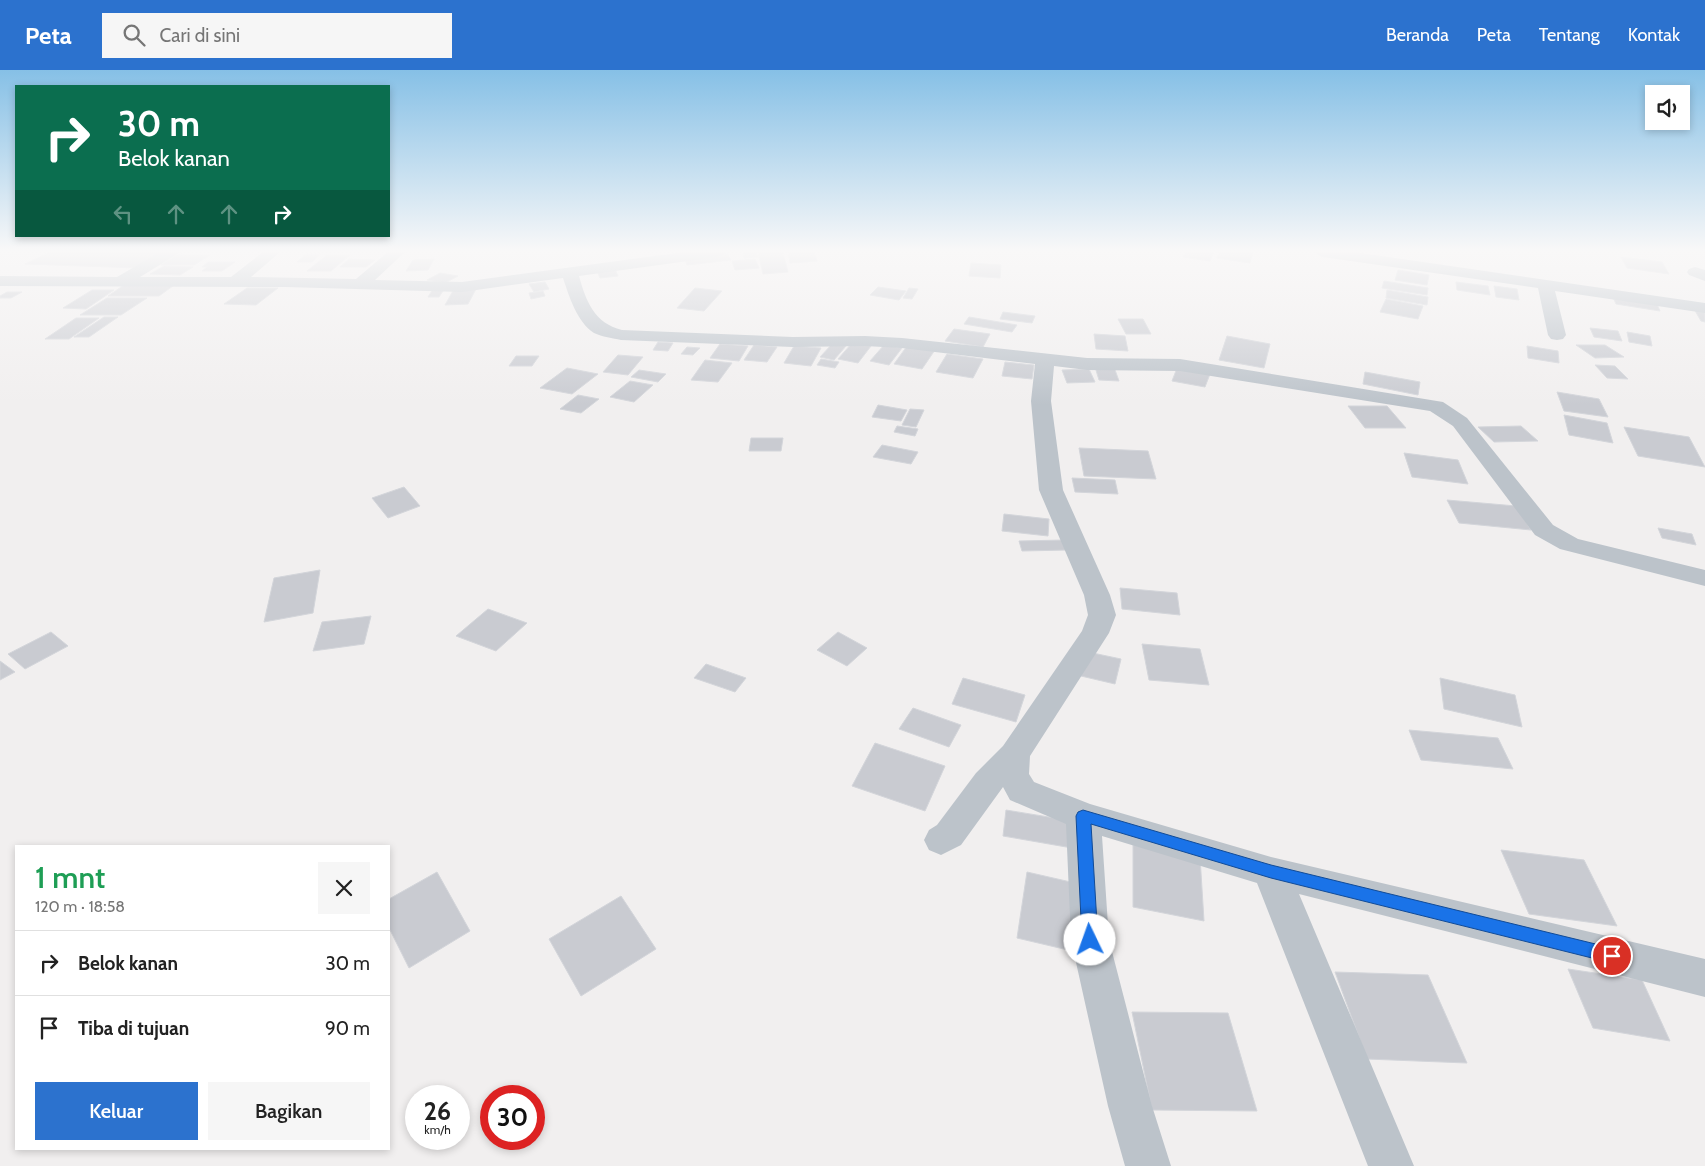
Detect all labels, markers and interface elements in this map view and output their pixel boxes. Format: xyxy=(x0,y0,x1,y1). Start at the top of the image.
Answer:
search box xyxy=(102,13,452,58)
text: Peta xyxy=(25,21,72,50)
icon: search xyxy=(120,21,148,49)
text: Cari di sini xyxy=(160,24,240,47)
text: Beranda xyxy=(1386,24,1449,46)
text: Peta xyxy=(1477,24,1511,46)
text: Tentang xyxy=(1539,24,1600,46)
text: Kontak xyxy=(1628,24,1680,46)
map controls xyxy=(1645,85,1690,130)
button: sound xyxy=(1645,85,1690,130)
text: 30 m xyxy=(118,102,200,145)
icon: right xyxy=(35,105,100,170)
text: Belok kanan xyxy=(118,145,230,172)
icon: left xyxy=(109,200,137,228)
icon: ahead xyxy=(162,200,190,228)
icon: ahead xyxy=(215,200,243,228)
icon: right xyxy=(268,200,296,228)
text: 1 mnt xyxy=(35,859,105,896)
button: close xyxy=(318,862,370,914)
text: 120 m · 18:58 xyxy=(35,897,125,916)
position arrow xyxy=(1063,913,1115,965)
pin xyxy=(1591,935,1633,977)
icon: arrive xyxy=(1598,942,1626,970)
icon: right xyxy=(35,949,63,977)
text: Belok kanan xyxy=(78,952,178,975)
text: 30 m xyxy=(326,952,370,975)
icon: arrive xyxy=(35,1014,63,1042)
text: Tiba di tujuan xyxy=(78,1017,189,1040)
text: 90 m xyxy=(325,1017,370,1040)
button: Keluar xyxy=(35,1082,198,1140)
button: Bagikan xyxy=(208,1082,370,1140)
speed limit sign: 30 xyxy=(480,1085,545,1150)
text: 26 xyxy=(424,1096,451,1126)
text: km/h xyxy=(424,1122,451,1137)

